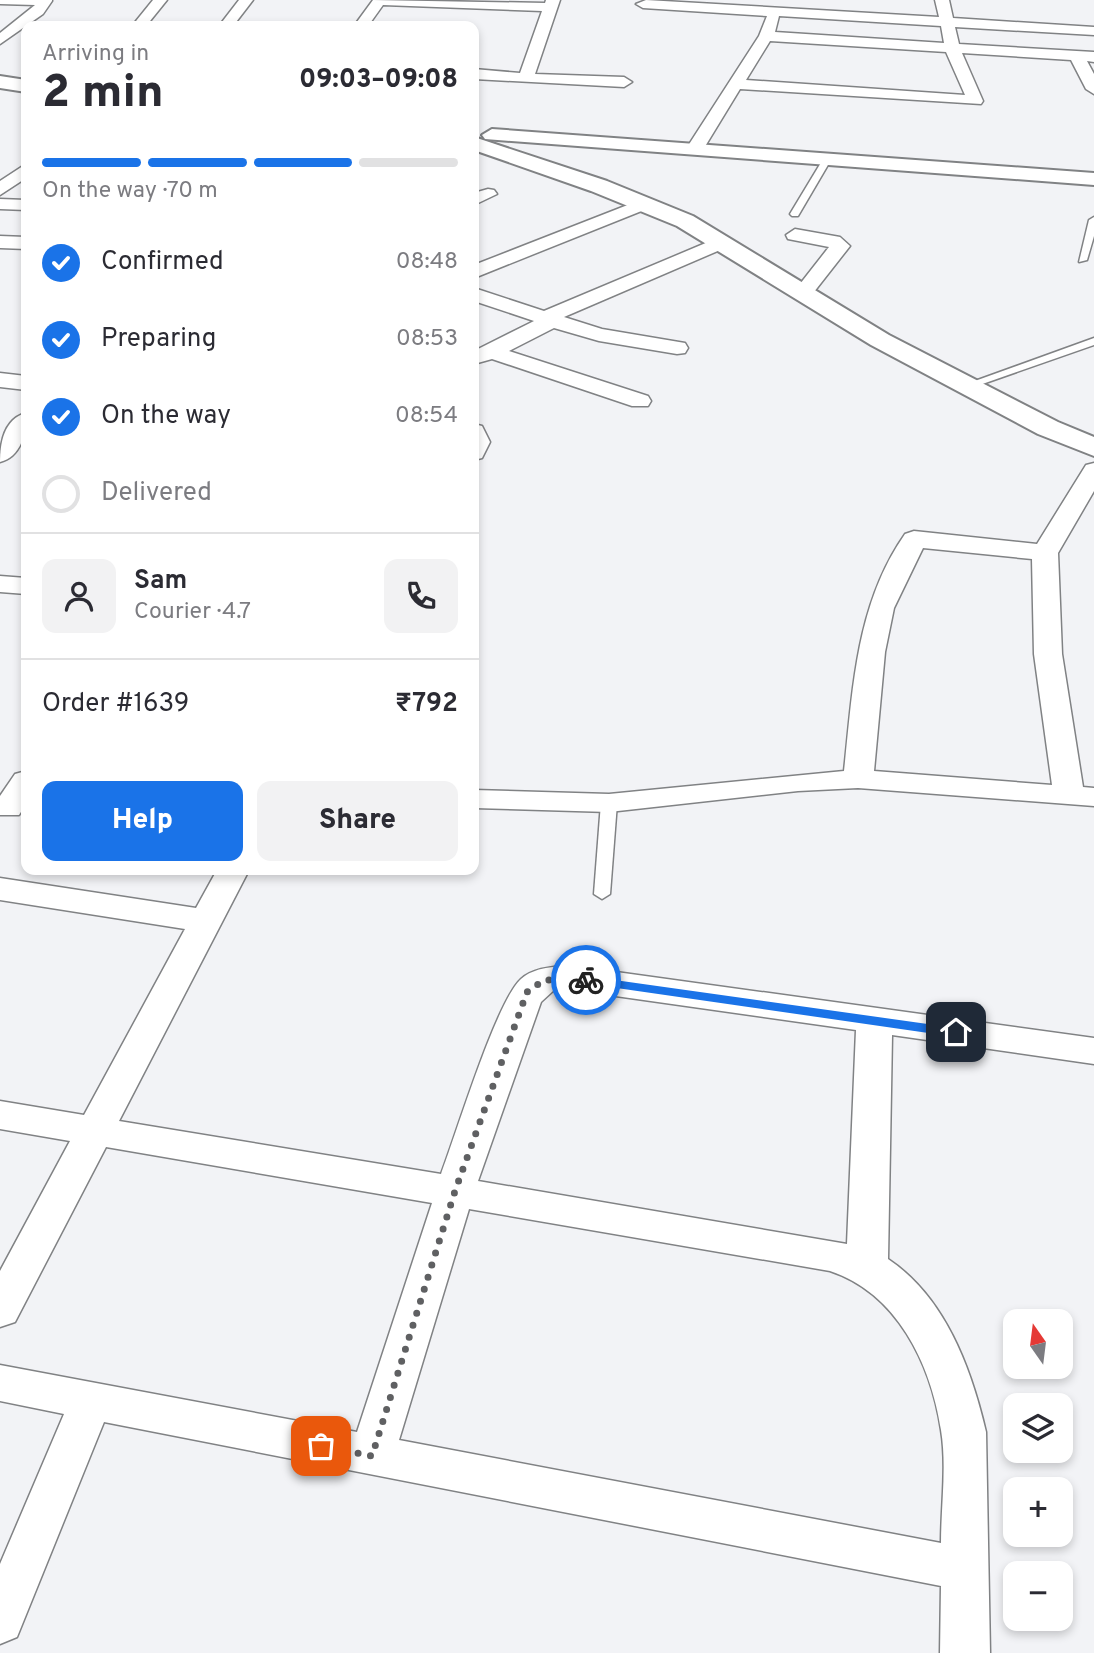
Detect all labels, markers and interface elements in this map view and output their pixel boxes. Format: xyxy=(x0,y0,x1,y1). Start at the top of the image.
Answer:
text: Arriving in xyxy=(42,40,149,69)
text: 09:03–09:08 xyxy=(299,64,458,97)
text: 2 min xyxy=(42,65,164,124)
text: On the way · 70 m xyxy=(42,177,218,206)
icon: check xyxy=(42,244,80,282)
text: Confirmed xyxy=(101,246,224,279)
text: 08:48 xyxy=(396,248,458,277)
icon: check xyxy=(42,321,80,359)
text: Preparing xyxy=(101,323,216,356)
text: 08:53 xyxy=(396,325,458,354)
icon: check xyxy=(42,398,80,436)
text: On the way xyxy=(101,400,231,433)
text: 08:54 xyxy=(395,402,458,431)
text: Delivered xyxy=(101,477,212,510)
button: person xyxy=(42,559,116,633)
button: phone xyxy=(384,559,458,633)
text: Sam xyxy=(134,565,187,598)
text: Courier · 4.7 xyxy=(134,598,251,627)
text: Order #1639 xyxy=(42,688,189,721)
text: ₹792 xyxy=(395,688,458,721)
button: Help xyxy=(42,781,243,861)
button: Share xyxy=(257,781,458,861)
courier xyxy=(551,945,621,1015)
icon: bike xyxy=(567,961,605,999)
pin xyxy=(926,1002,986,1062)
icon: home xyxy=(937,1013,975,1051)
north arrow xyxy=(1003,1309,1073,1379)
map controls xyxy=(1003,1309,1073,1631)
button: layers xyxy=(1003,1393,1073,1463)
pin xyxy=(291,1416,351,1476)
icon: bag xyxy=(302,1427,340,1465)
button: + xyxy=(1003,1477,1073,1547)
button: − xyxy=(1003,1561,1073,1631)

